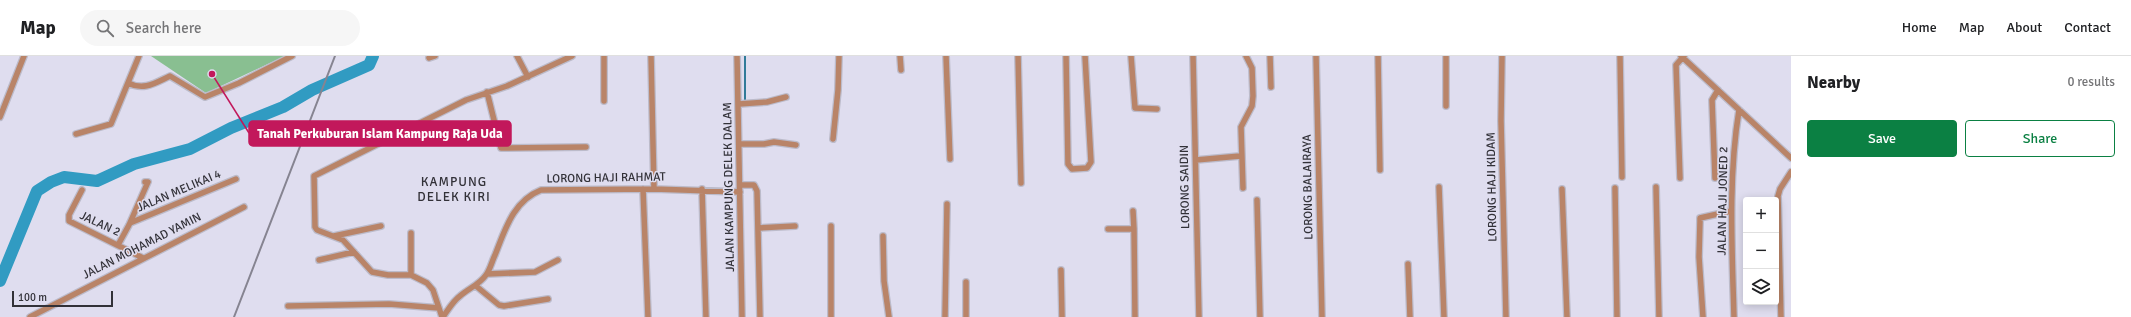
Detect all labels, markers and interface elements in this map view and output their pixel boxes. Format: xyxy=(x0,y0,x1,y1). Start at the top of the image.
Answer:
search box xyxy=(80,10,360,46)
text: Map xyxy=(20,16,56,40)
icon: search xyxy=(94,17,116,39)
text: Search here xyxy=(126,19,201,37)
text: Home xyxy=(1902,19,1937,36)
text: Map xyxy=(1959,19,1984,36)
text: About xyxy=(2006,19,2042,36)
text: Contact xyxy=(2064,19,2111,36)
text: Nearby xyxy=(1807,72,1860,93)
text: 0 results xyxy=(2067,74,2115,90)
street label: JALAN KAMPUNG DELEK DALAM xyxy=(720,102,738,272)
button: Save xyxy=(1807,120,1957,157)
button: Share xyxy=(1965,120,2115,157)
callout: Tanah Perkuburan Islam Kampung Raja Uda xyxy=(249,121,511,146)
text: Tanah Perkuburan Islam Kampung Raja Uda xyxy=(257,126,503,142)
street label: LORONG HAJI KIDAM xyxy=(1484,132,1500,242)
street label: LORONG BALAIRAYA xyxy=(1300,133,1316,240)
street label: LORONG SAIDIN xyxy=(1177,145,1193,229)
street label: JALAN HAJI JONED 2 xyxy=(1715,146,1731,256)
street label: JALAN MELIKAI 4 xyxy=(135,166,224,215)
street label: LORONG HAJI RAHMAT xyxy=(546,169,666,187)
district label: KAMPUNG DELEK KIRI xyxy=(417,174,491,205)
map controls xyxy=(1743,197,1779,305)
button: + xyxy=(1743,197,1779,233)
street label: JALAN 2 xyxy=(77,208,123,240)
street label: JALAN MOHAMAD YAMIN xyxy=(80,209,204,283)
button: − xyxy=(1743,233,1779,269)
button: layers xyxy=(1743,269,1779,305)
scale bar xyxy=(12,289,113,308)
text: 100 m xyxy=(18,291,47,304)

